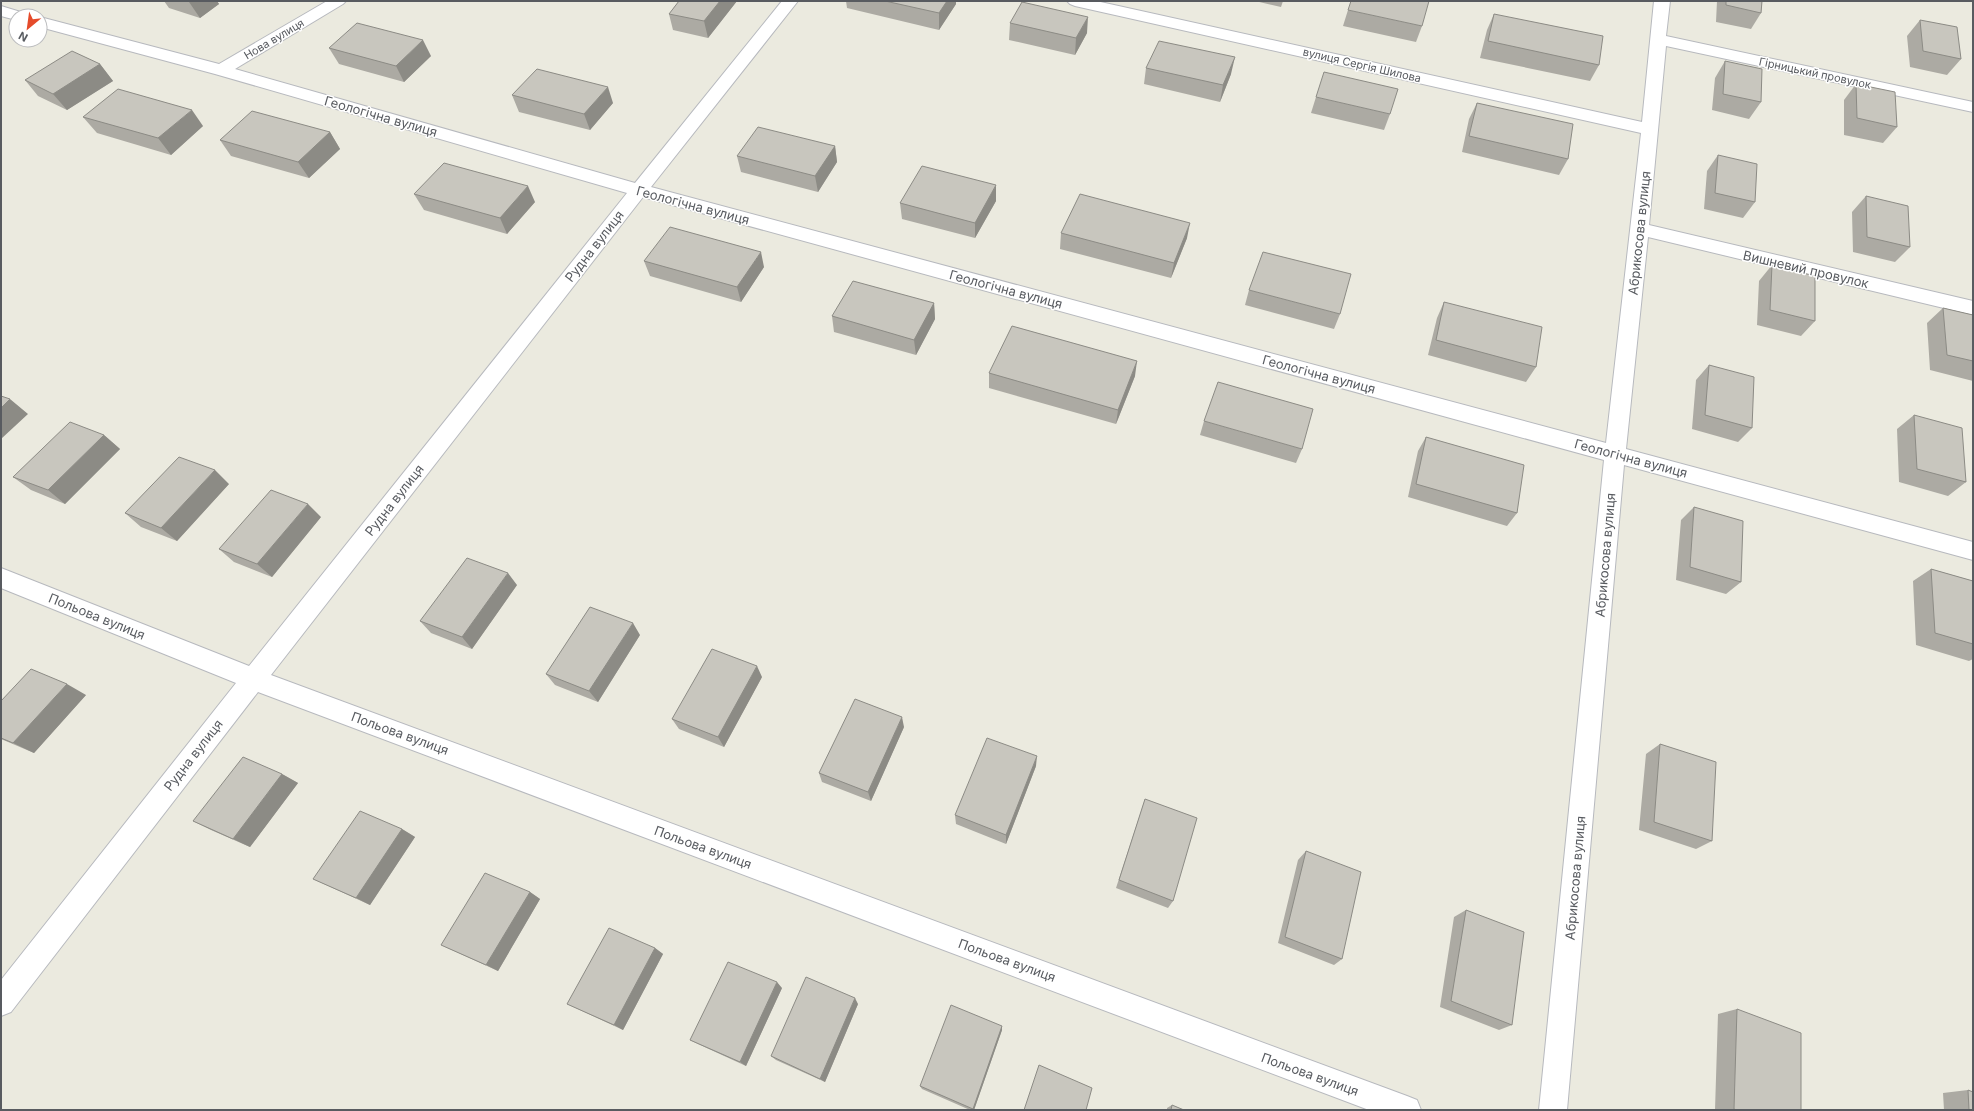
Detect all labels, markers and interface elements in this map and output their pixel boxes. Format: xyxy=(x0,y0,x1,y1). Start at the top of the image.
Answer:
north arrow xyxy=(8,8,48,48)
street label: Нова вулиця xyxy=(241,16,307,62)
text: N xyxy=(16,29,30,45)
street label: вулиця Сергія Шилова xyxy=(1302,45,1422,85)
street label: Гірницький провулок xyxy=(1758,54,1872,92)
street label: Геологічна вулиця xyxy=(323,92,439,140)
street label: Абрикосова вулиця xyxy=(1625,170,1653,296)
street label: Геологічна вулиця xyxy=(635,182,751,228)
street label: Рудна вулиця xyxy=(561,207,627,285)
street label: Вишневий провулок xyxy=(1742,247,1870,291)
street label: Геологічна вулиця xyxy=(948,266,1064,312)
street label: Геологічна вулиця xyxy=(1261,351,1377,397)
street label: Геологічна вулиця xyxy=(1573,435,1689,481)
street label: Рудна вулиця xyxy=(361,461,427,539)
street label: Абрикосова вулиця xyxy=(1592,492,1618,618)
street label: Польова вулиця xyxy=(46,589,148,643)
street label: Польова вулиця xyxy=(349,708,451,758)
street label: Рудна вулиця xyxy=(160,716,226,794)
street label: Абрикосова вулиця xyxy=(1562,815,1588,941)
street label: Польова вулиця xyxy=(652,822,754,872)
street label: Польова вулиця xyxy=(956,935,1058,985)
street label: Польова вулиця xyxy=(1259,1049,1361,1099)

